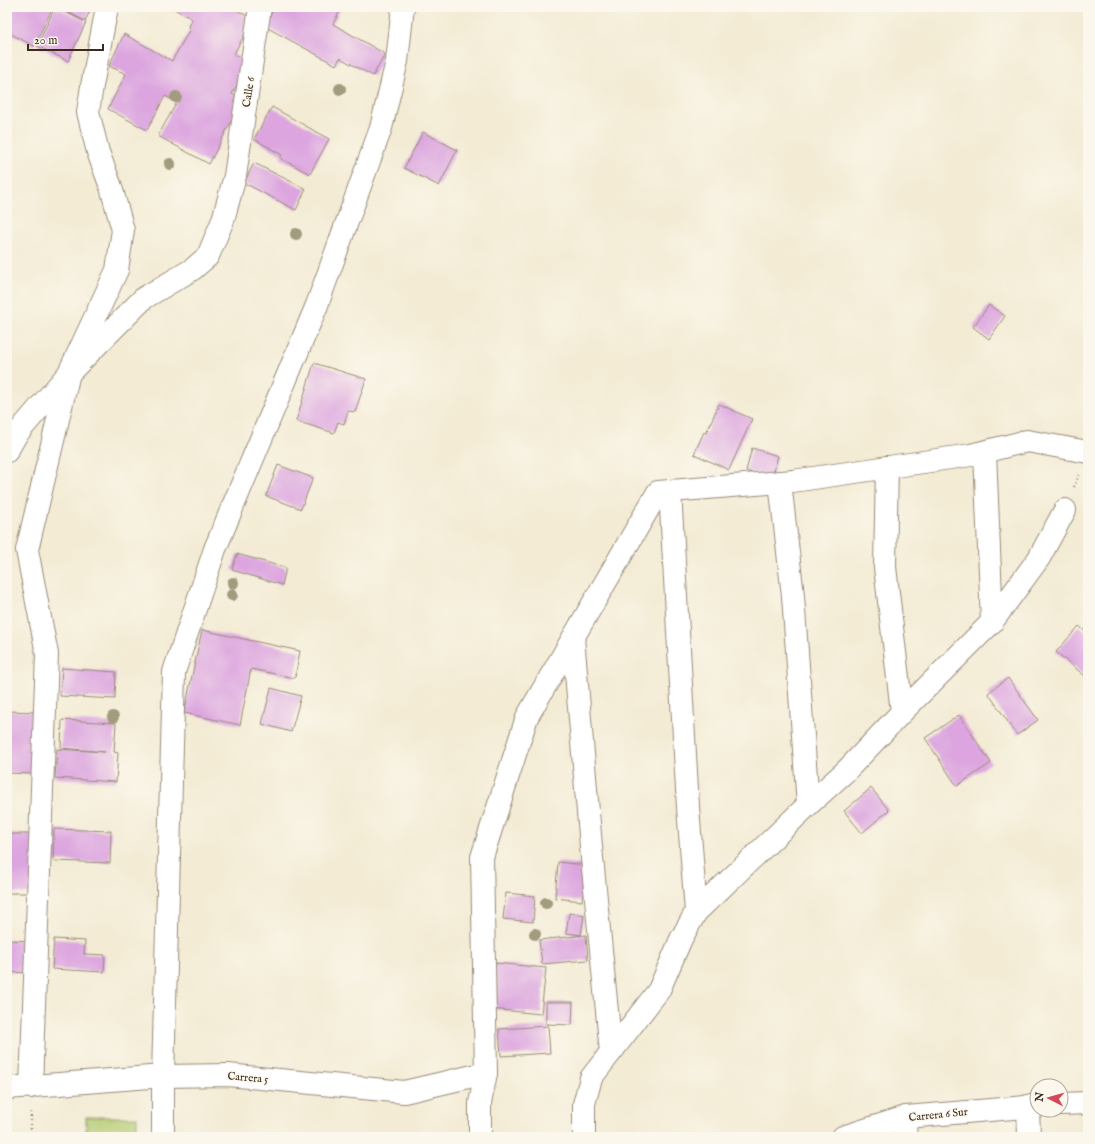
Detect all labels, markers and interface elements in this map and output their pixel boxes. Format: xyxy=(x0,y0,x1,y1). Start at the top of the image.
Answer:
scale bar xyxy=(28,26,103,52)
text: 20 m xyxy=(34,33,57,48)
street label: Calle 6 xyxy=(240,76,258,108)
street label: Carrera 5 xyxy=(227,1069,269,1087)
north arrow xyxy=(1029,1078,1069,1118)
text: N xyxy=(1032,1091,1048,1104)
street label: Carrera 6 Sur xyxy=(908,1105,968,1125)

